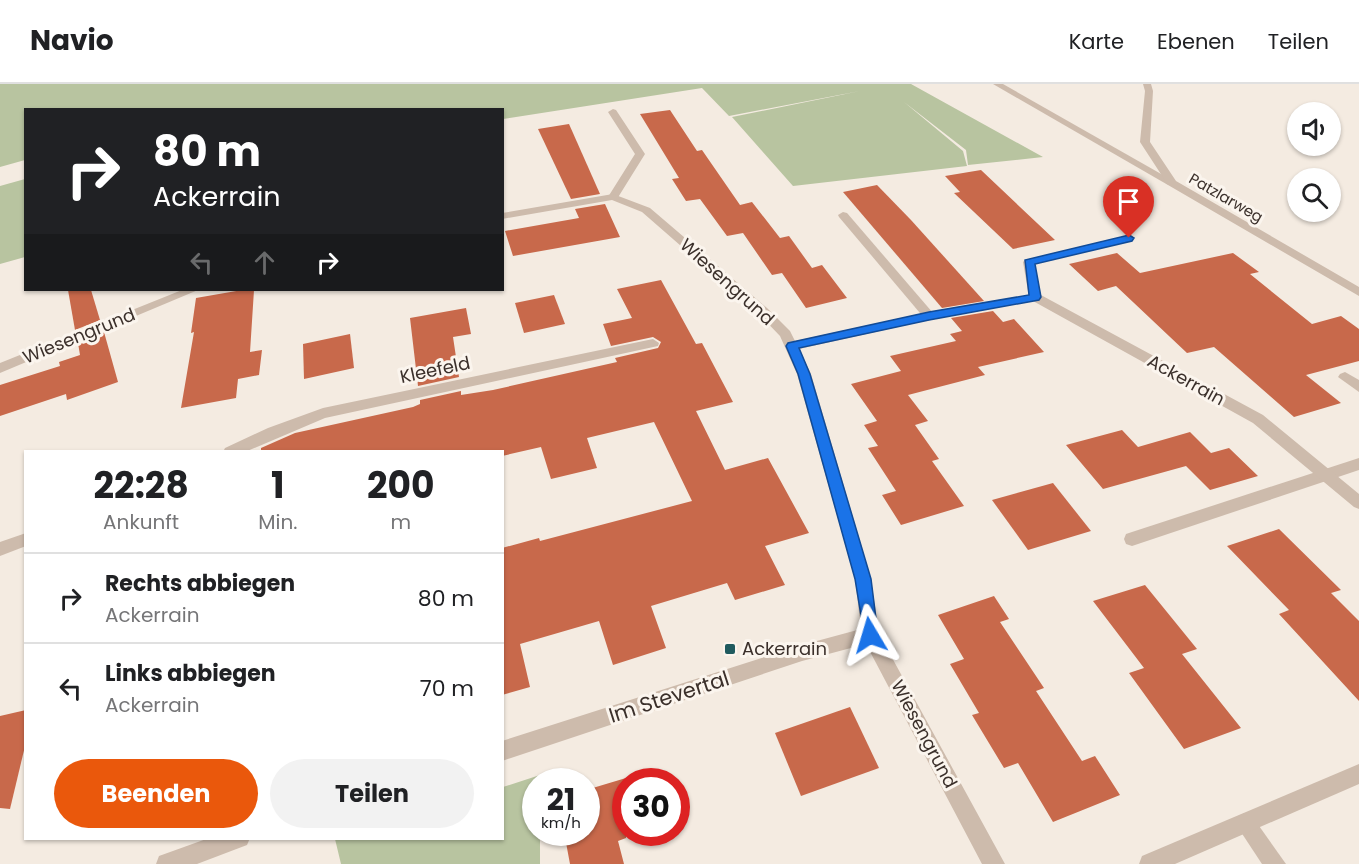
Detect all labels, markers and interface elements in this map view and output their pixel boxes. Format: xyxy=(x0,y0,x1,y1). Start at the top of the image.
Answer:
text: Navio xyxy=(30,21,114,60)
text: Karte xyxy=(1069,27,1124,56)
text: Ebenen xyxy=(1157,27,1235,56)
text: Teilen xyxy=(1268,27,1329,56)
map controls xyxy=(1287,102,1341,222)
button: sound xyxy=(1287,102,1341,156)
text: 80 m xyxy=(153,122,261,181)
icon: right xyxy=(54,132,132,210)
street label: Patzlarweg xyxy=(1185,168,1267,227)
button: search xyxy=(1287,168,1341,222)
pin xyxy=(1103,176,1154,238)
text: Ackerrain xyxy=(153,178,281,215)
icon: arrive xyxy=(1112,185,1145,218)
street label: Wiesengrund xyxy=(675,232,780,331)
icon: left xyxy=(185,246,218,279)
icon: ahead xyxy=(248,246,281,279)
icon: right xyxy=(311,246,344,279)
street label: Wiesengrund xyxy=(19,302,139,369)
street label: Ackerrain xyxy=(1143,348,1229,411)
street label: Kleefeld xyxy=(397,350,472,389)
text: 22:28 xyxy=(94,460,189,511)
text: 1 xyxy=(271,460,285,511)
text: 200 xyxy=(367,460,434,511)
text: Ankunft xyxy=(103,508,179,536)
text: Min. xyxy=(258,508,297,536)
text: m xyxy=(390,508,411,536)
text: Rechts abbiegen xyxy=(105,568,295,599)
icon: right xyxy=(54,582,87,615)
text: 80 m xyxy=(418,583,474,614)
text: Ackerrain xyxy=(105,601,199,629)
position arrow xyxy=(838,603,902,667)
place label: Ackerrain xyxy=(742,636,827,661)
marker: Ackerrain xyxy=(723,642,737,656)
text: Links abbiegen xyxy=(105,658,276,689)
street label: Im Stevertal xyxy=(605,663,733,730)
icon: left xyxy=(54,672,87,705)
text: 70 m xyxy=(420,673,474,704)
street label: Wiesengrund xyxy=(885,675,963,792)
text: Ackerrain xyxy=(105,691,199,719)
button: Beenden xyxy=(54,759,258,828)
button: Teilen xyxy=(270,759,474,828)
speed limit sign: 30 xyxy=(612,768,690,846)
text: 21 xyxy=(547,778,575,821)
text: km/h xyxy=(541,812,581,833)

